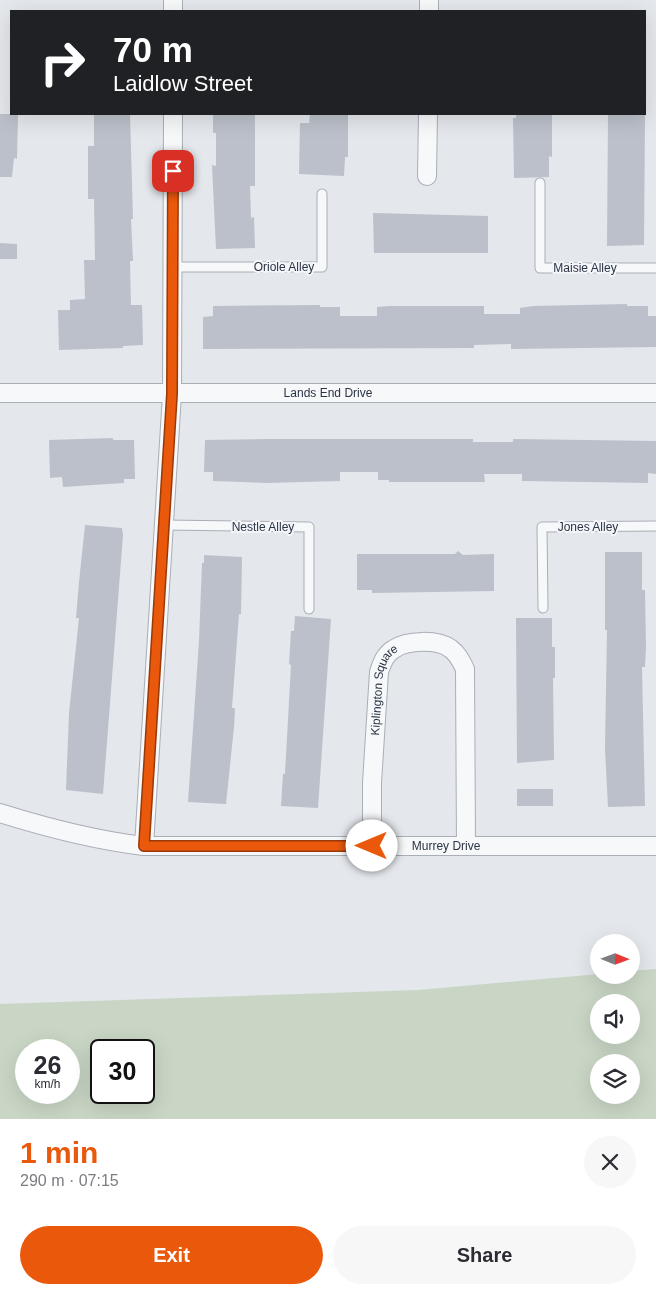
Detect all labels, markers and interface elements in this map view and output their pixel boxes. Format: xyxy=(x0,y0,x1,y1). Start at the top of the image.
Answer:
icon: right xyxy=(30,30,95,95)
text: 70 m xyxy=(113,30,193,69)
text: Laidlow Street xyxy=(113,71,252,96)
pin xyxy=(152,150,194,192)
icon: arrive xyxy=(159,157,187,185)
street label: Oriole Alley xyxy=(254,260,314,274)
street label: Maisie Alley xyxy=(553,261,617,275)
street label: Lands End Drive xyxy=(284,386,373,400)
street label: Nestle Alley xyxy=(232,520,294,534)
street label: Jones Alley xyxy=(558,520,618,534)
street label: Kiplington Square xyxy=(368,641,400,736)
position arrow xyxy=(345,819,397,871)
street label: Murrey Drive xyxy=(412,839,481,853)
north arrow xyxy=(590,934,640,984)
map controls xyxy=(590,934,640,1104)
button: sound xyxy=(590,994,640,1044)
speed limit sign: 30 xyxy=(90,1039,155,1104)
text: 26 xyxy=(34,1051,61,1079)
button: layers xyxy=(590,1054,640,1104)
text: km/h xyxy=(34,1077,61,1091)
text: 1 min xyxy=(20,1136,98,1169)
button: close xyxy=(584,1136,636,1188)
text: 290 m · 07:15 xyxy=(20,1172,119,1189)
button: Exit xyxy=(20,1226,323,1284)
button: Share xyxy=(333,1226,636,1284)

